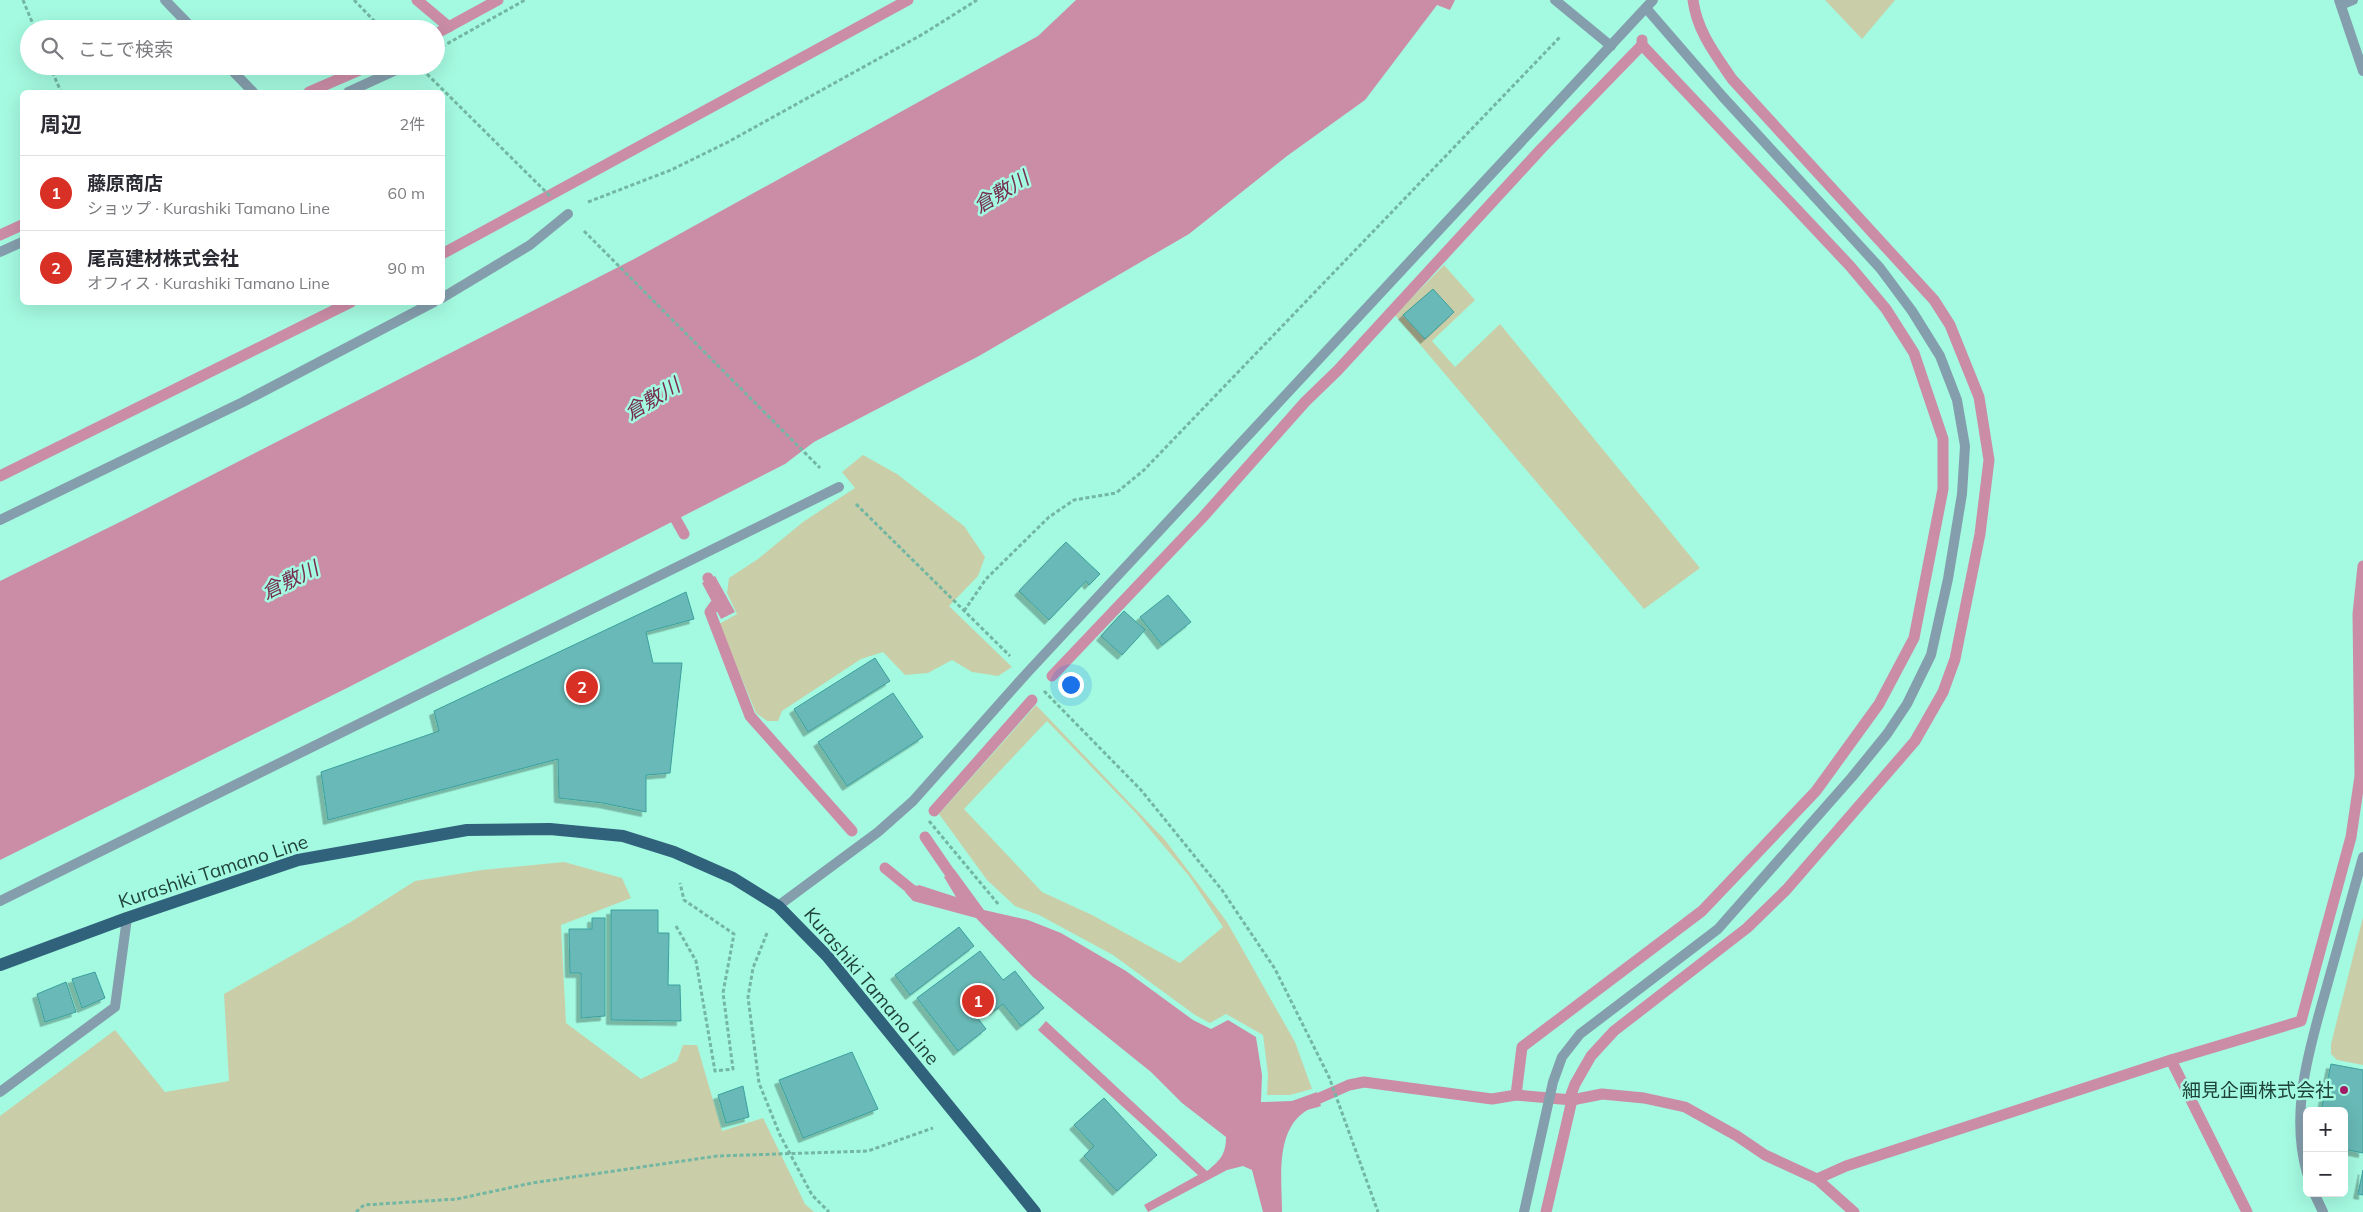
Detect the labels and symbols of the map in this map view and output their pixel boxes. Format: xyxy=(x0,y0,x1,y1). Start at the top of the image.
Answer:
water label: 倉敷川 xyxy=(969,164,1035,218)
water label: 倉敷川 xyxy=(620,371,686,425)
water label: 倉敷川 xyxy=(257,554,324,604)
pin: 2 xyxy=(566,668,598,706)
your location xyxy=(1058,672,1084,698)
street label: Kurashiki Tamano Line xyxy=(115,829,311,913)
street label: Kurashiki Tamano Line xyxy=(799,902,945,1070)
pin: 1 xyxy=(962,982,994,1020)
place label: 細見企画株式会社 xyxy=(2182,1078,2334,1102)
marker: 細見企画株式会社 xyxy=(2338,1084,2350,1096)

